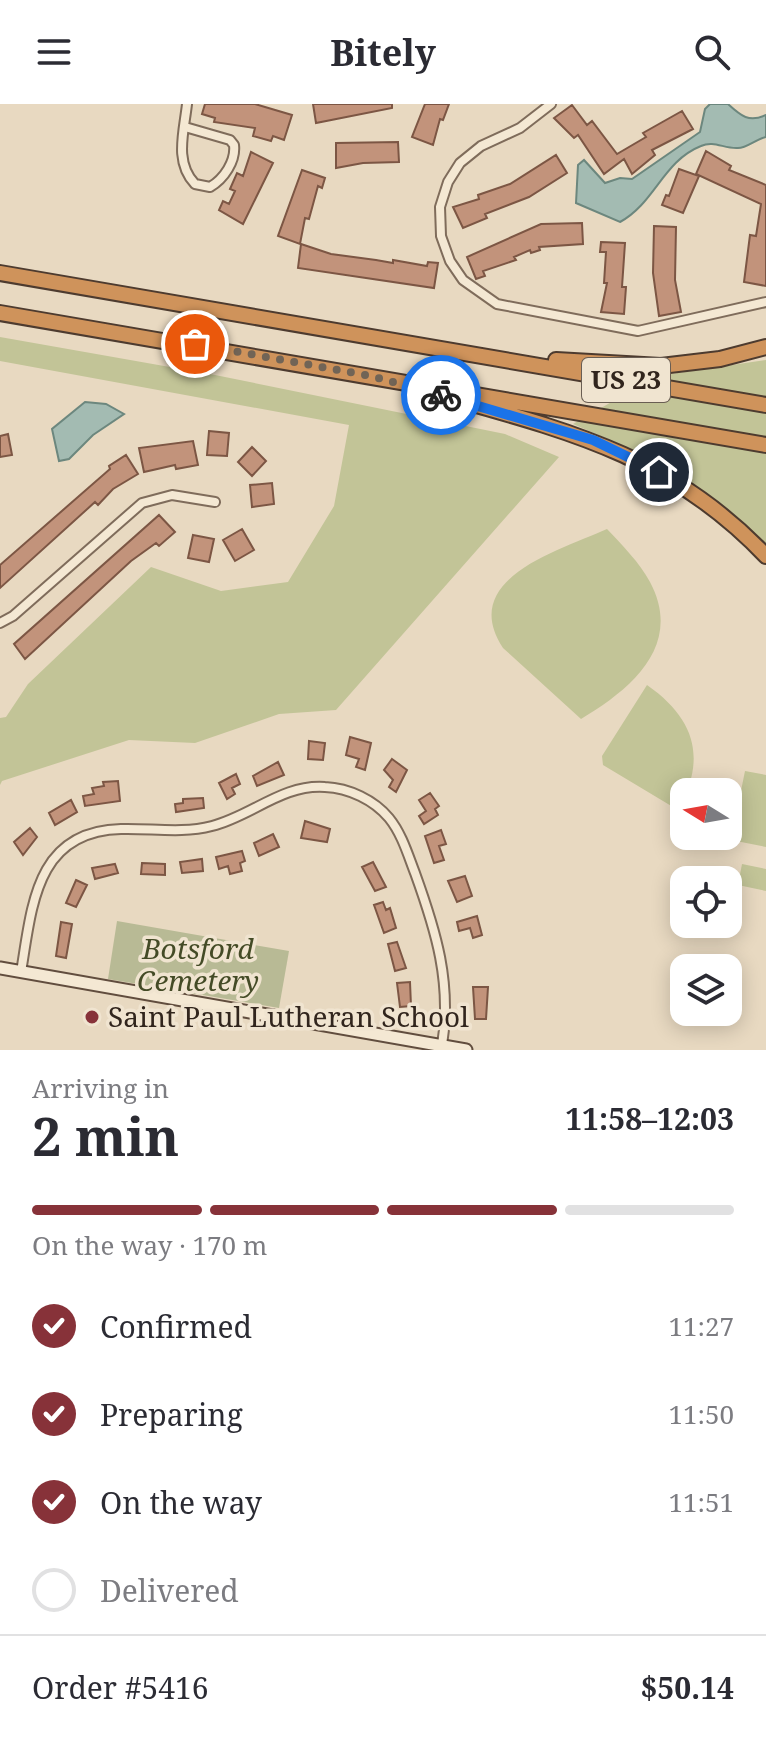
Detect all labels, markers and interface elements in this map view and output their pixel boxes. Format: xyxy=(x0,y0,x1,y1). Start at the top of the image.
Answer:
text: Bitely xyxy=(330,28,436,77)
icon: menu xyxy=(32,30,76,74)
icon: search xyxy=(690,30,734,74)
pin xyxy=(161,310,229,378)
icon: bag xyxy=(173,322,217,366)
courier xyxy=(401,355,481,435)
road number: US 23 xyxy=(582,358,670,402)
icon: bike xyxy=(419,373,463,417)
pin xyxy=(625,438,693,506)
icon: home xyxy=(637,450,681,494)
north arrow xyxy=(670,778,742,850)
map controls xyxy=(670,778,742,1026)
button: locate xyxy=(670,866,742,938)
park label: Botsford Cemetery xyxy=(137,929,259,999)
button: layers xyxy=(670,954,742,1026)
place label: Saint Paul Lutheran School xyxy=(108,997,469,1035)
marker: Saint Paul Lutheran School xyxy=(83,1008,101,1026)
text: Arriving in xyxy=(32,1070,169,1106)
text: 11:58–12:03 xyxy=(565,1098,734,1139)
text: 2 min xyxy=(32,1100,179,1171)
text: On the way · 170 m xyxy=(32,1227,267,1263)
icon: check xyxy=(32,1304,76,1348)
text: Confirmed xyxy=(100,1306,252,1347)
text: 11:27 xyxy=(668,1308,734,1344)
icon: check xyxy=(32,1392,76,1436)
text: Preparing xyxy=(100,1394,243,1435)
text: 11:50 xyxy=(668,1396,734,1432)
icon: check xyxy=(32,1480,76,1524)
text: On the way xyxy=(100,1482,262,1523)
text: 11:51 xyxy=(668,1484,734,1520)
text: Delivered xyxy=(100,1570,239,1611)
text: Order #5416 xyxy=(32,1667,209,1708)
text: $50.14 xyxy=(640,1667,734,1708)

